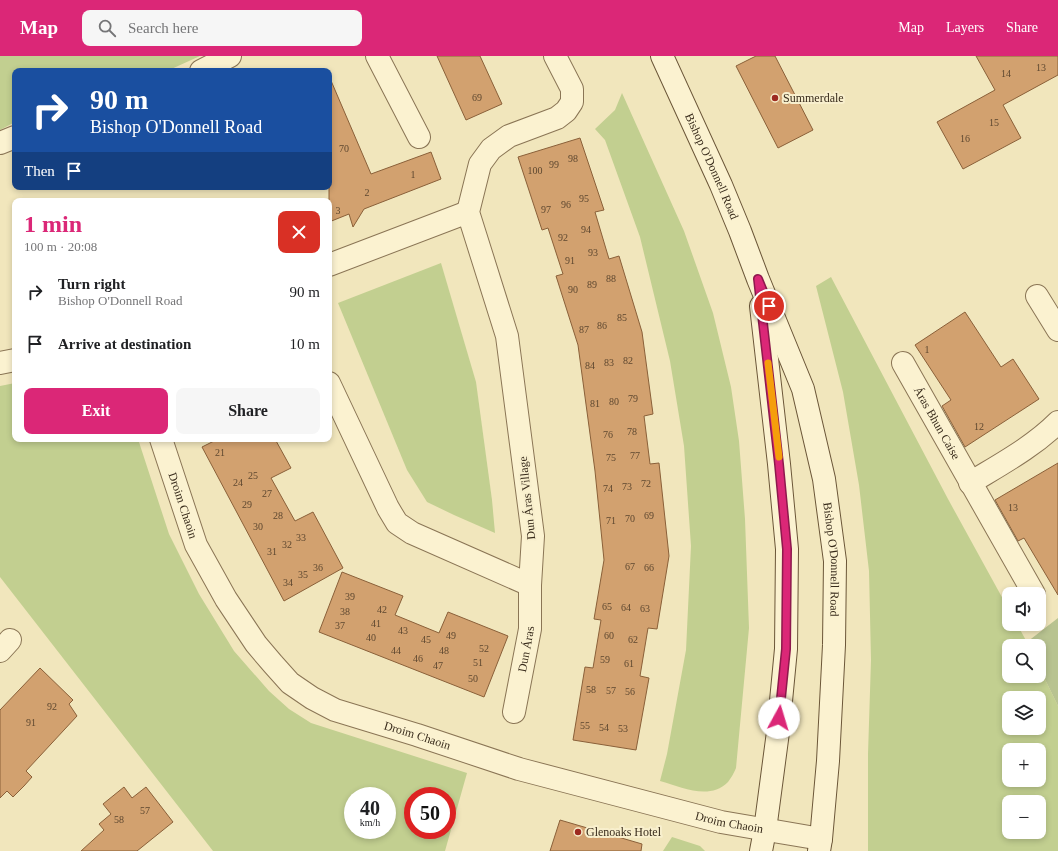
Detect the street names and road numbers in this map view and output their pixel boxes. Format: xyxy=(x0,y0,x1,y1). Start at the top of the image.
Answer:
street label: Bishop O'Donnell Road xyxy=(682,111,741,222)
street label: Áras Bhun Caise xyxy=(911,384,963,462)
street label: Dun Áras Village xyxy=(516,456,538,540)
street label: Droim Chaoin xyxy=(165,470,200,540)
street label: Bishop O'Donnell Road xyxy=(820,501,842,617)
street label: Dun Áras xyxy=(515,626,537,673)
street label: Droim Chaoin xyxy=(382,718,452,753)
street label: Droim Chaoin xyxy=(694,809,764,836)

